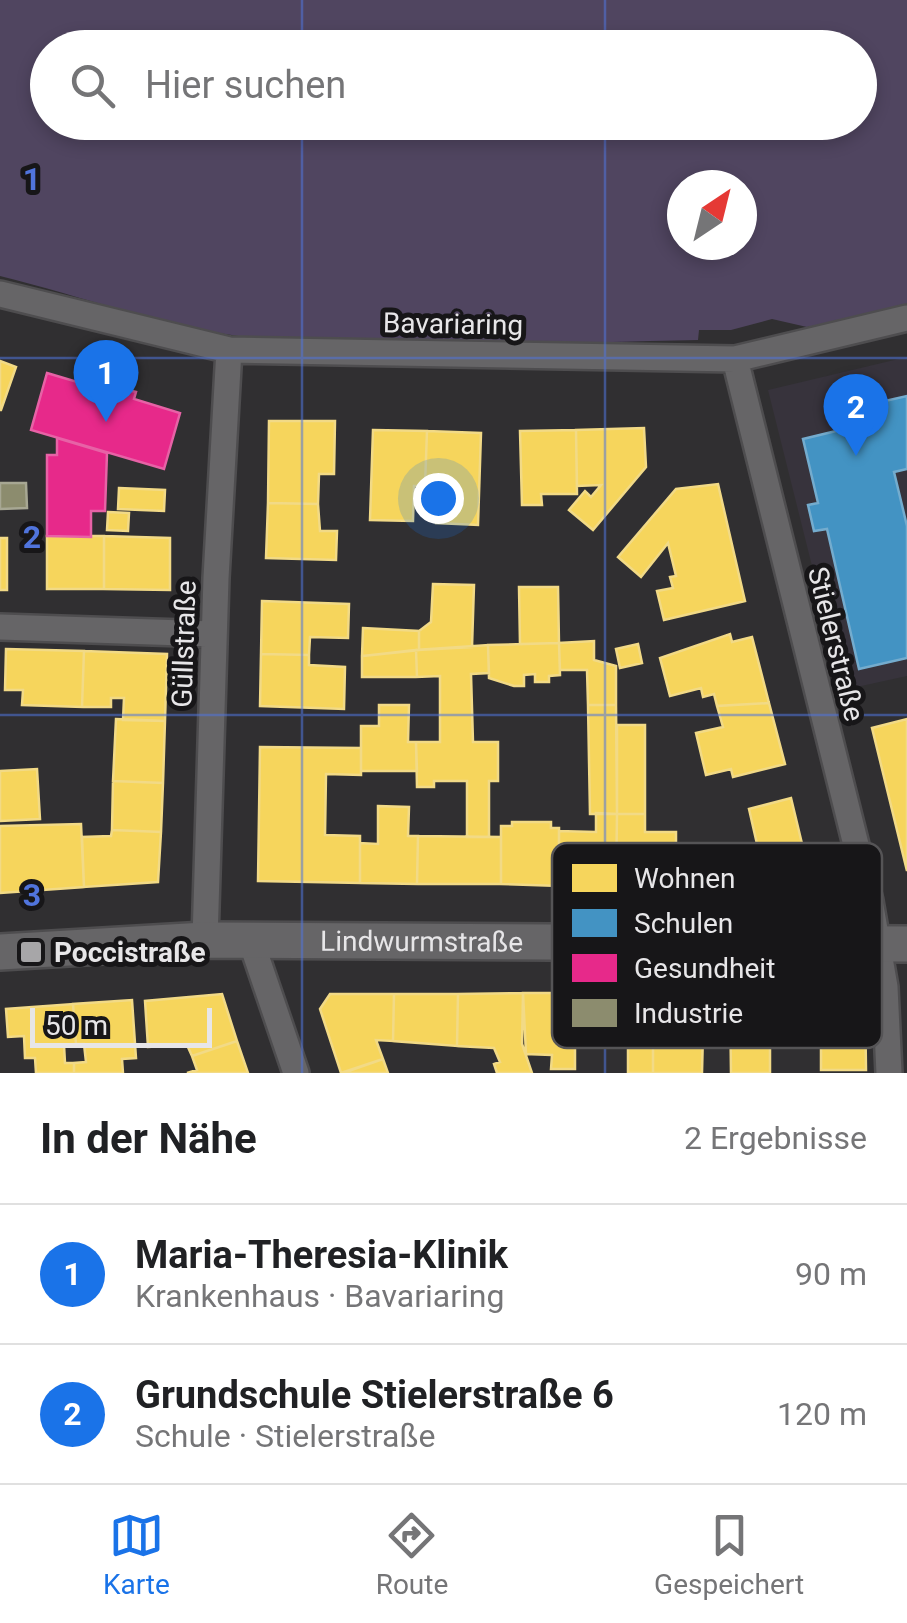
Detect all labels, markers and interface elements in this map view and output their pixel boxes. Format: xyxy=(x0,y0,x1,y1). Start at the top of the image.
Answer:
search box xyxy=(30,30,877,140)
icon: search xyxy=(65,58,120,113)
text: Hier suchen xyxy=(145,63,346,107)
text: 1 xyxy=(23,160,41,198)
north arrow xyxy=(667,170,757,260)
street label: Bavariaring xyxy=(383,306,523,342)
pin: 1 xyxy=(74,340,138,422)
pin: 2 xyxy=(824,374,888,456)
your location xyxy=(413,473,464,524)
text: 2 xyxy=(23,518,41,556)
street label: Stielerstraße xyxy=(801,563,871,725)
street label: Güllstraße xyxy=(165,580,203,708)
legend xyxy=(552,843,882,1048)
text: Wohnen xyxy=(634,862,736,895)
text: 3 xyxy=(23,876,41,914)
text: Schulen xyxy=(634,907,733,940)
street label: Lindwurmstraße xyxy=(320,924,523,958)
place label: Poccistraße xyxy=(54,936,206,969)
marker: Poccistraße xyxy=(18,939,44,965)
text: Gesundheit xyxy=(634,952,775,985)
text: Industrie xyxy=(634,997,743,1030)
scale bar xyxy=(30,1003,212,1048)
text: 50 m xyxy=(45,1009,108,1042)
text: In der Nähe xyxy=(40,1114,257,1163)
text: 2 Ergebnisse xyxy=(684,1119,867,1157)
text: Maria-Theresia-Klinik xyxy=(135,1233,508,1277)
text: 1 xyxy=(63,1255,82,1293)
text: 90 m xyxy=(795,1255,867,1293)
text: Krankenhaus · Bavariaring xyxy=(135,1277,504,1315)
text: Grundschule Stielerstraße 6 xyxy=(135,1373,614,1417)
text: 2 xyxy=(63,1395,82,1433)
text: 120 m xyxy=(777,1395,867,1433)
text: Schule · Stielerstraße xyxy=(135,1417,435,1455)
tab: Karte xyxy=(103,1508,170,1601)
tab: Route xyxy=(376,1508,448,1601)
tab: Gespeichert xyxy=(654,1508,804,1601)

